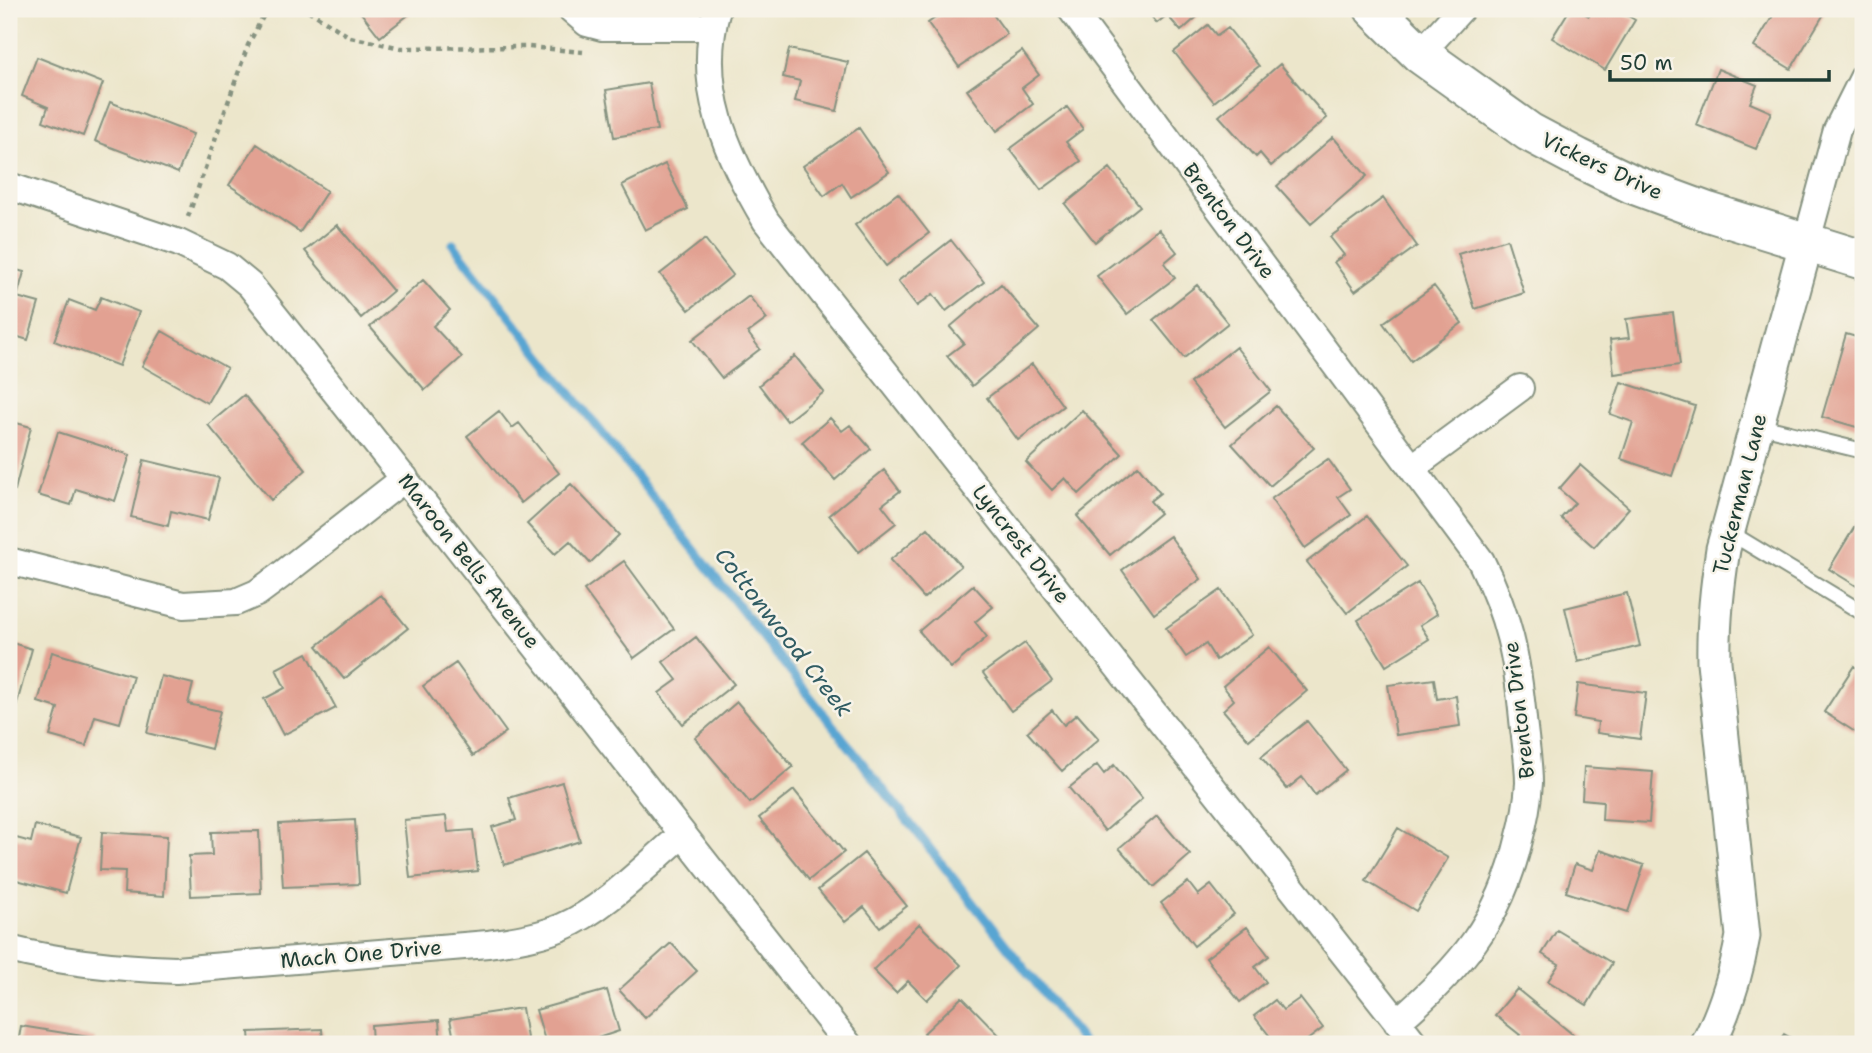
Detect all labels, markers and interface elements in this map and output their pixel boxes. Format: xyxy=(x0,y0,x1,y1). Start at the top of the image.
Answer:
scale bar xyxy=(1610,38,1828,82)
text: 50 m xyxy=(1620,49,1673,77)
street label: Vickers Drive xyxy=(1537,126,1667,206)
street label: Brenton Drive xyxy=(1176,157,1282,285)
street label: Tuckerman Lane xyxy=(1706,411,1774,577)
street label: Maroon Bells Avenue xyxy=(392,468,546,654)
street label: Lyncrest Drive xyxy=(966,479,1076,609)
water label: Cottonwood Creek xyxy=(708,541,860,723)
street label: Brenton Drive xyxy=(1497,640,1541,780)
street label: Mach One Drive xyxy=(279,933,443,975)

